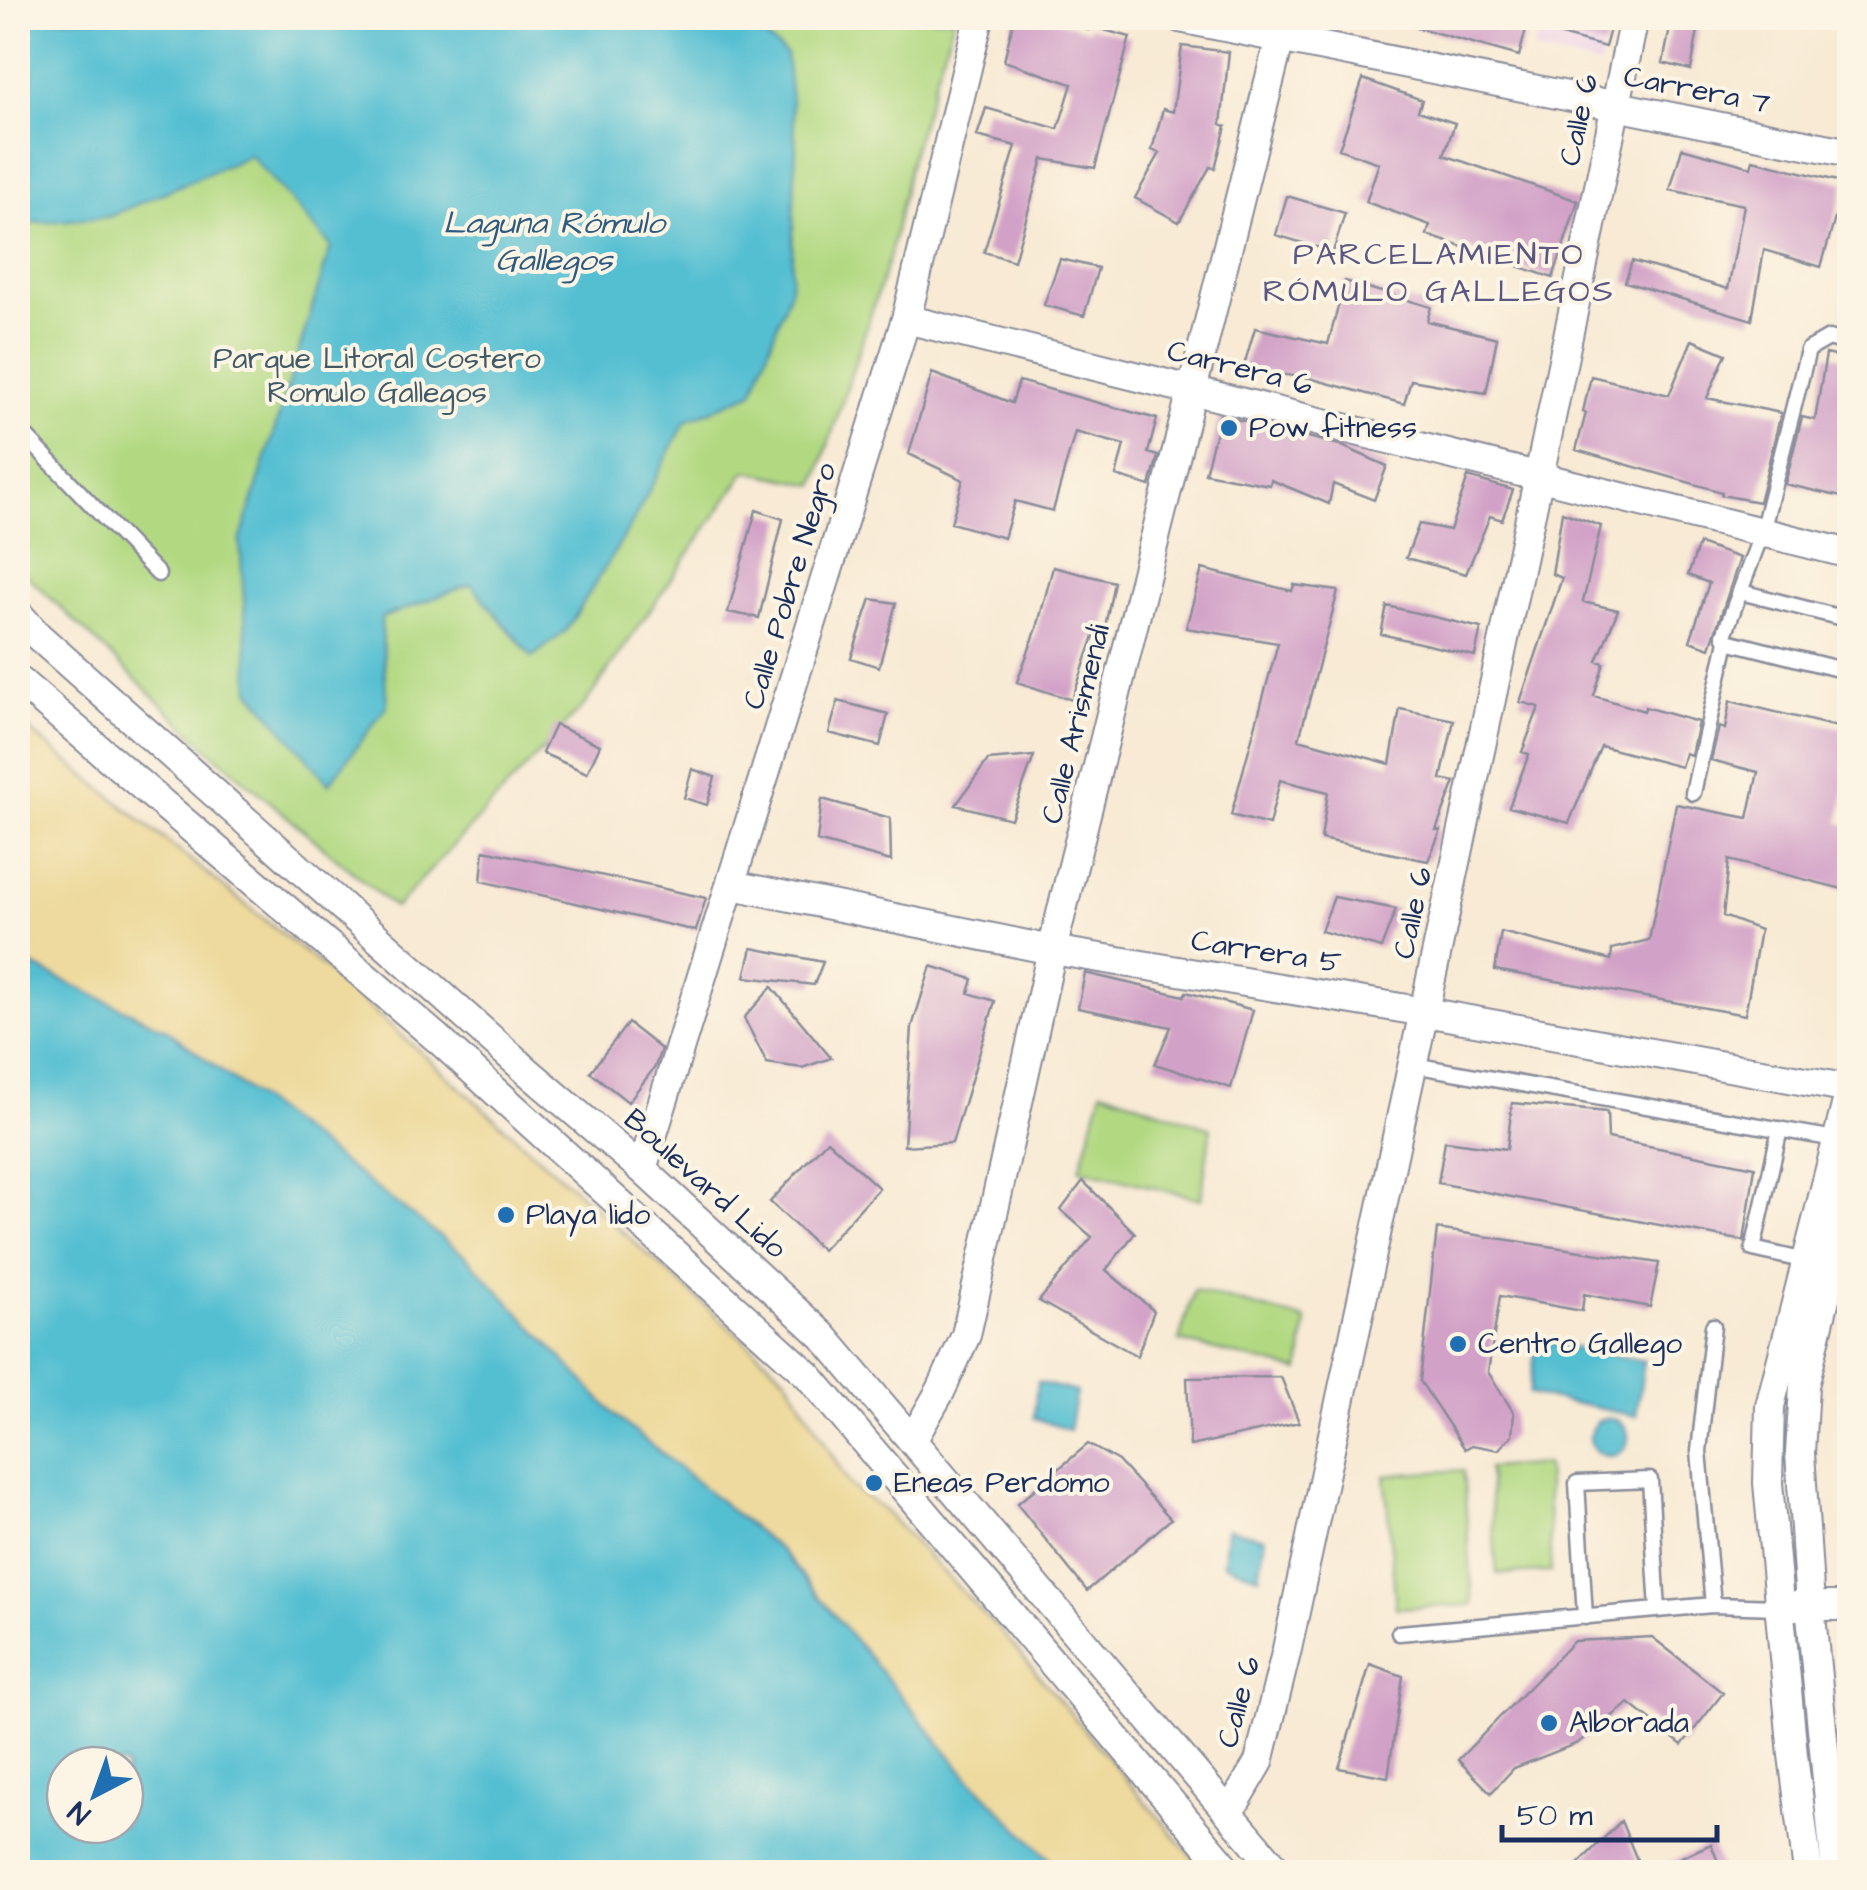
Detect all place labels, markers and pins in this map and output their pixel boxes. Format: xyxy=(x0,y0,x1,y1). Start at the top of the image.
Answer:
place label: Pow fitness xyxy=(1249,407,1417,449)
marker: Pow fitness xyxy=(1218,417,1240,439)
place label: Playa lido xyxy=(526,1194,650,1237)
marker: Playa lido xyxy=(495,1204,517,1226)
place label: Centro Gallego xyxy=(1478,1323,1682,1366)
marker: Centro Gallego xyxy=(1447,1333,1469,1355)
place label: Eneas Perdomo xyxy=(894,1462,1110,1504)
marker: Eneas Perdomo xyxy=(863,1472,885,1494)
place label: Alborada xyxy=(1569,1702,1689,1744)
marker: Alborada xyxy=(1538,1712,1560,1734)

